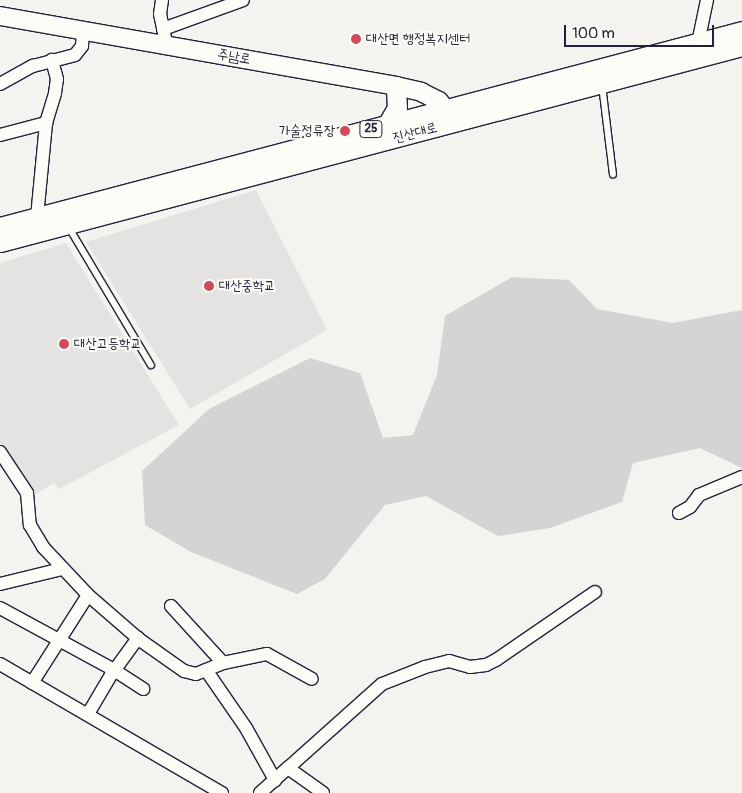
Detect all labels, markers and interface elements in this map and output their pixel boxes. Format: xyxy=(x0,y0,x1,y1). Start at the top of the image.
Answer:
scale bar xyxy=(567,15,717,47)
text: 100 m xyxy=(572,24,615,43)
place label: 대산면 행정복지센터 xyxy=(366,31,470,47)
marker: 대산면 행정복지센터 xyxy=(350,33,362,45)
street label: 주남로 xyxy=(216,46,252,68)
street label: 진산대로 xyxy=(391,119,439,147)
road number: 25 xyxy=(358,120,384,138)
place label: 가술정류장 xyxy=(279,123,335,139)
marker: 가술정류장 xyxy=(339,125,351,137)
place label: 대산중학교 xyxy=(219,278,275,294)
marker: 대산중학교 xyxy=(203,280,215,292)
place label: 대산고등학교 xyxy=(74,336,142,352)
marker: 대산고등학교 xyxy=(58,338,70,350)

